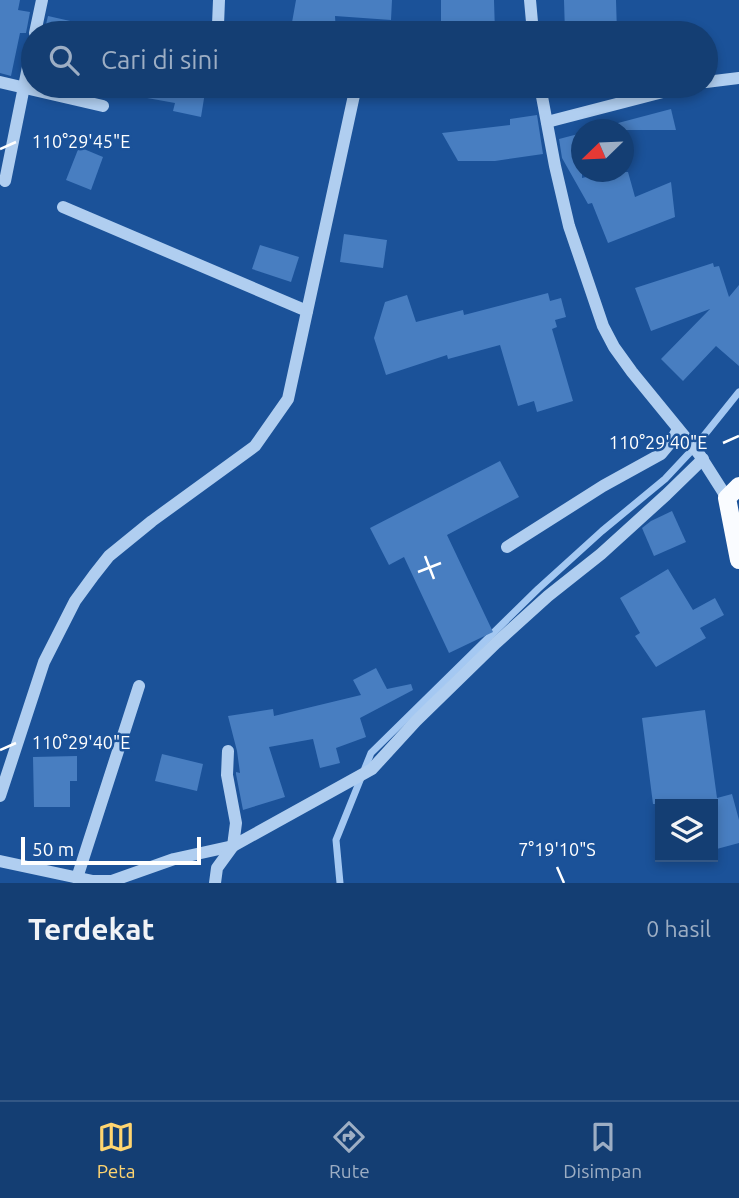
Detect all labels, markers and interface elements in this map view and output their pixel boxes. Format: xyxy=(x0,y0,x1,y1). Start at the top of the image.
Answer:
search box xyxy=(21,21,718,98)
icon: search xyxy=(45,41,83,79)
text: Cari di sini xyxy=(101,45,219,74)
north arrow xyxy=(571,119,634,182)
text: 110°29'45"E xyxy=(32,131,130,151)
text: 110°29'40"E xyxy=(609,432,707,452)
text: 110°29'40"E xyxy=(32,732,130,752)
map controls xyxy=(655,799,718,862)
button: layers xyxy=(655,799,718,862)
scale bar xyxy=(21,834,201,866)
text: 50 m xyxy=(32,838,74,860)
text: 7°19'10"S xyxy=(518,839,596,859)
text: Terdekat xyxy=(28,912,154,946)
text: 0 hasil xyxy=(646,916,711,941)
tab: Peta xyxy=(97,1118,135,1182)
tab: Rute xyxy=(329,1118,370,1182)
tab: Disimpan xyxy=(563,1118,642,1182)

